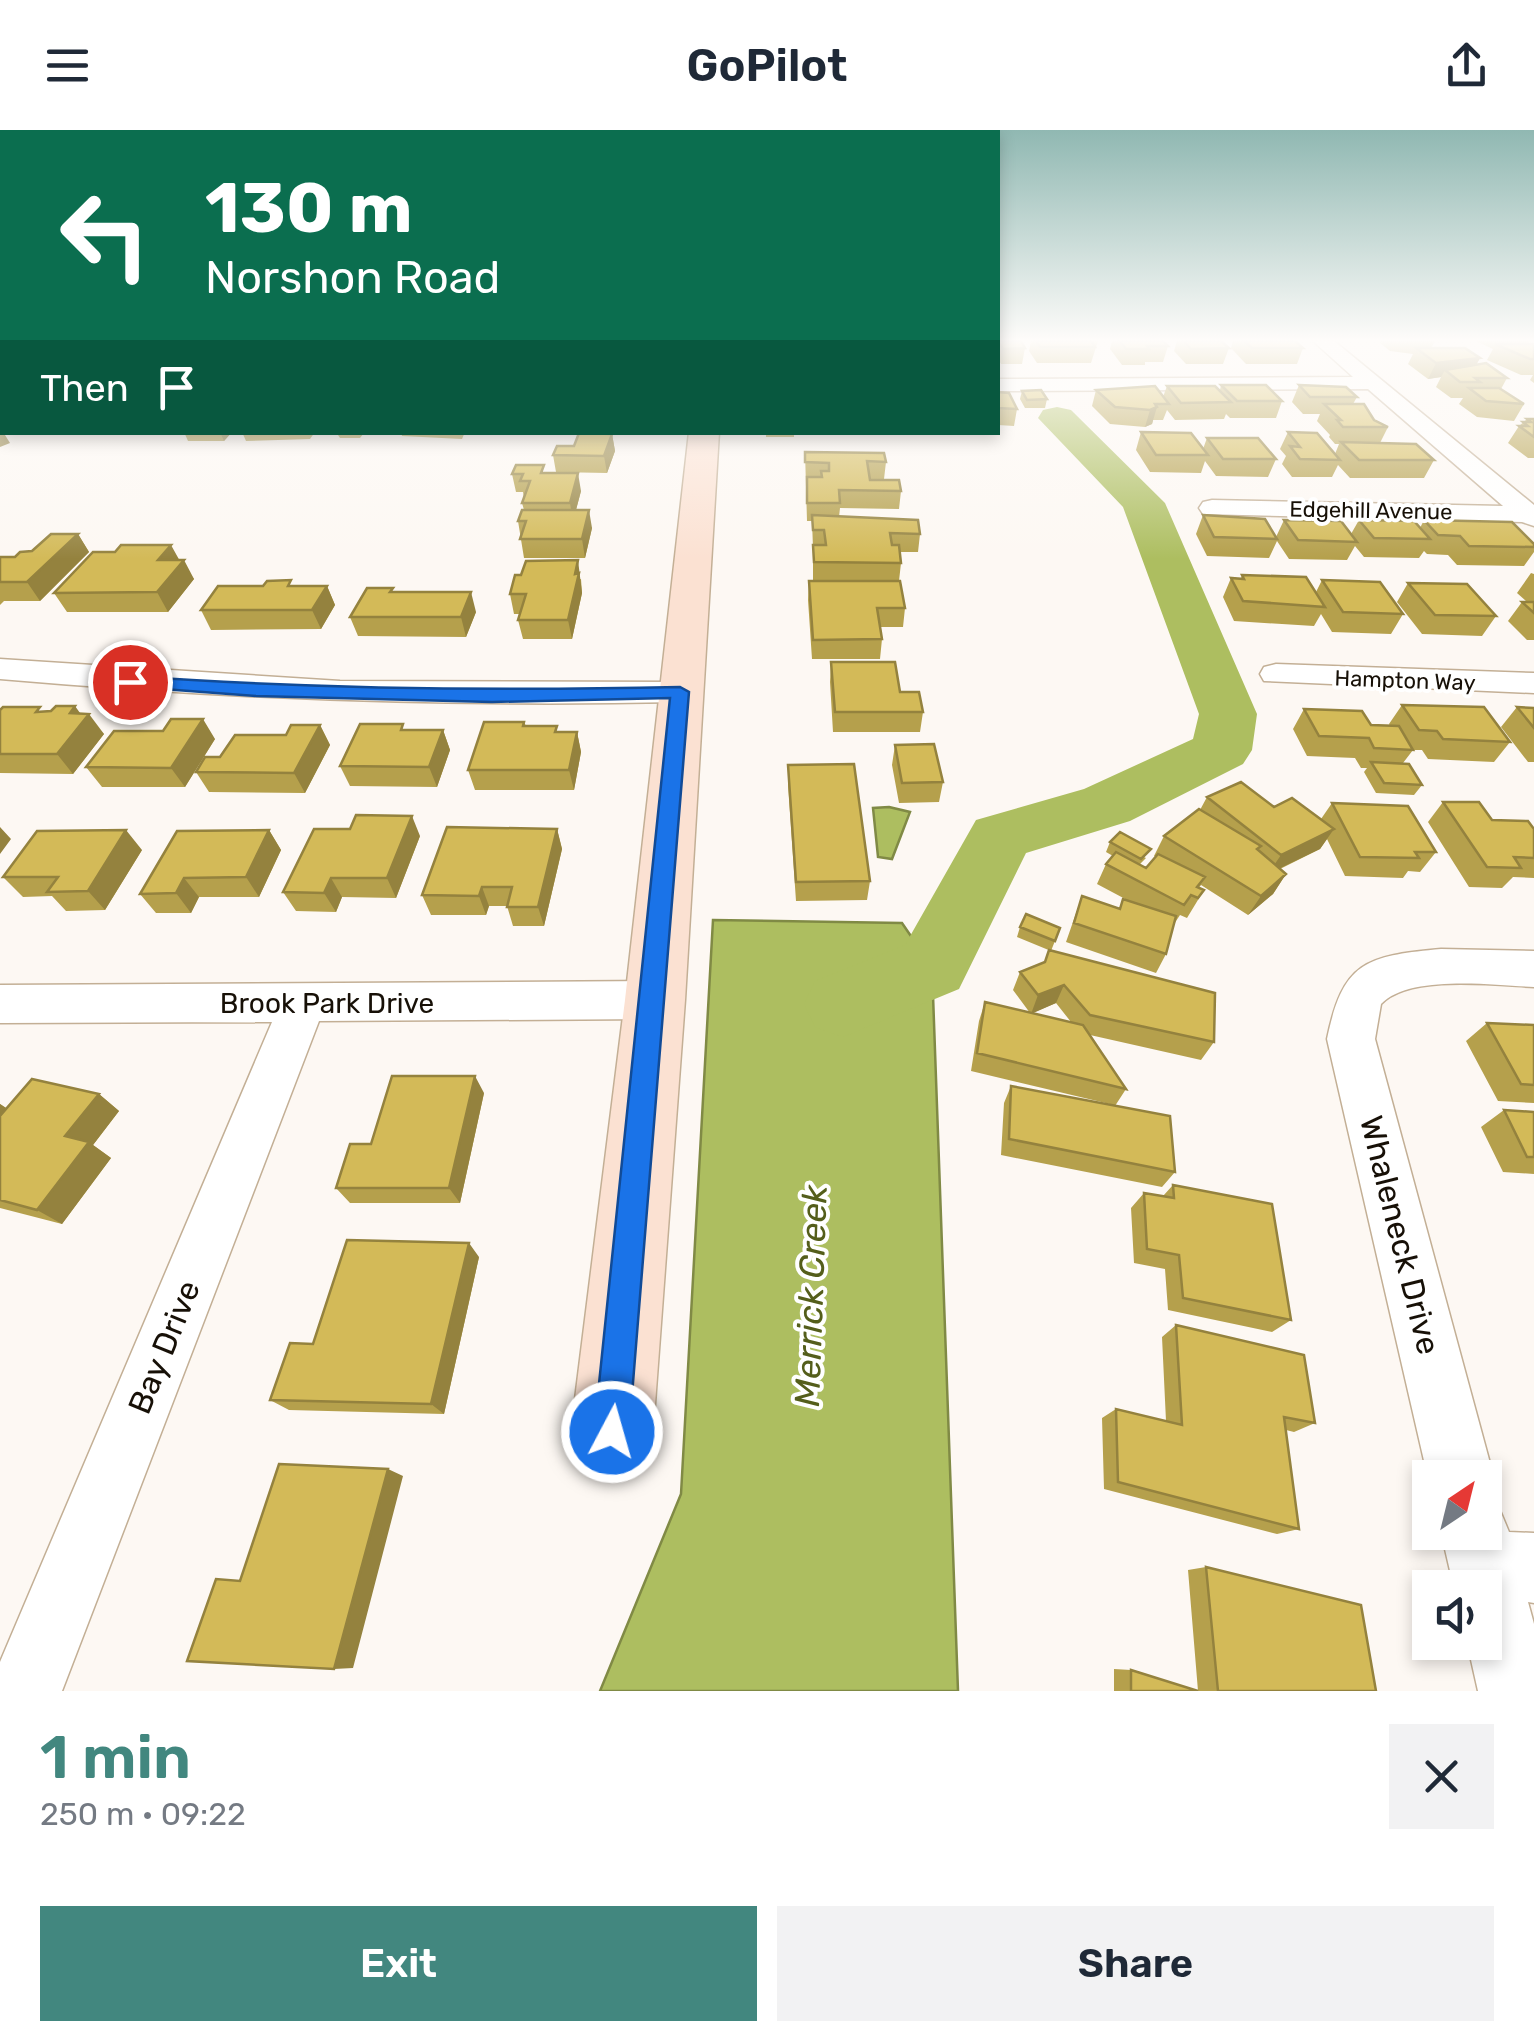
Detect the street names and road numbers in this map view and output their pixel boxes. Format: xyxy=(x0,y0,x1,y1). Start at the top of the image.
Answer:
street label: Edgehill Avenue xyxy=(1289,496,1453,525)
street label: Hampton Way xyxy=(1334,665,1476,696)
street label: Brook Park Drive xyxy=(220,987,434,1020)
street label: Whaleneck Drive xyxy=(1352,1112,1448,1358)
street label: Bay Drive xyxy=(120,1275,208,1419)

